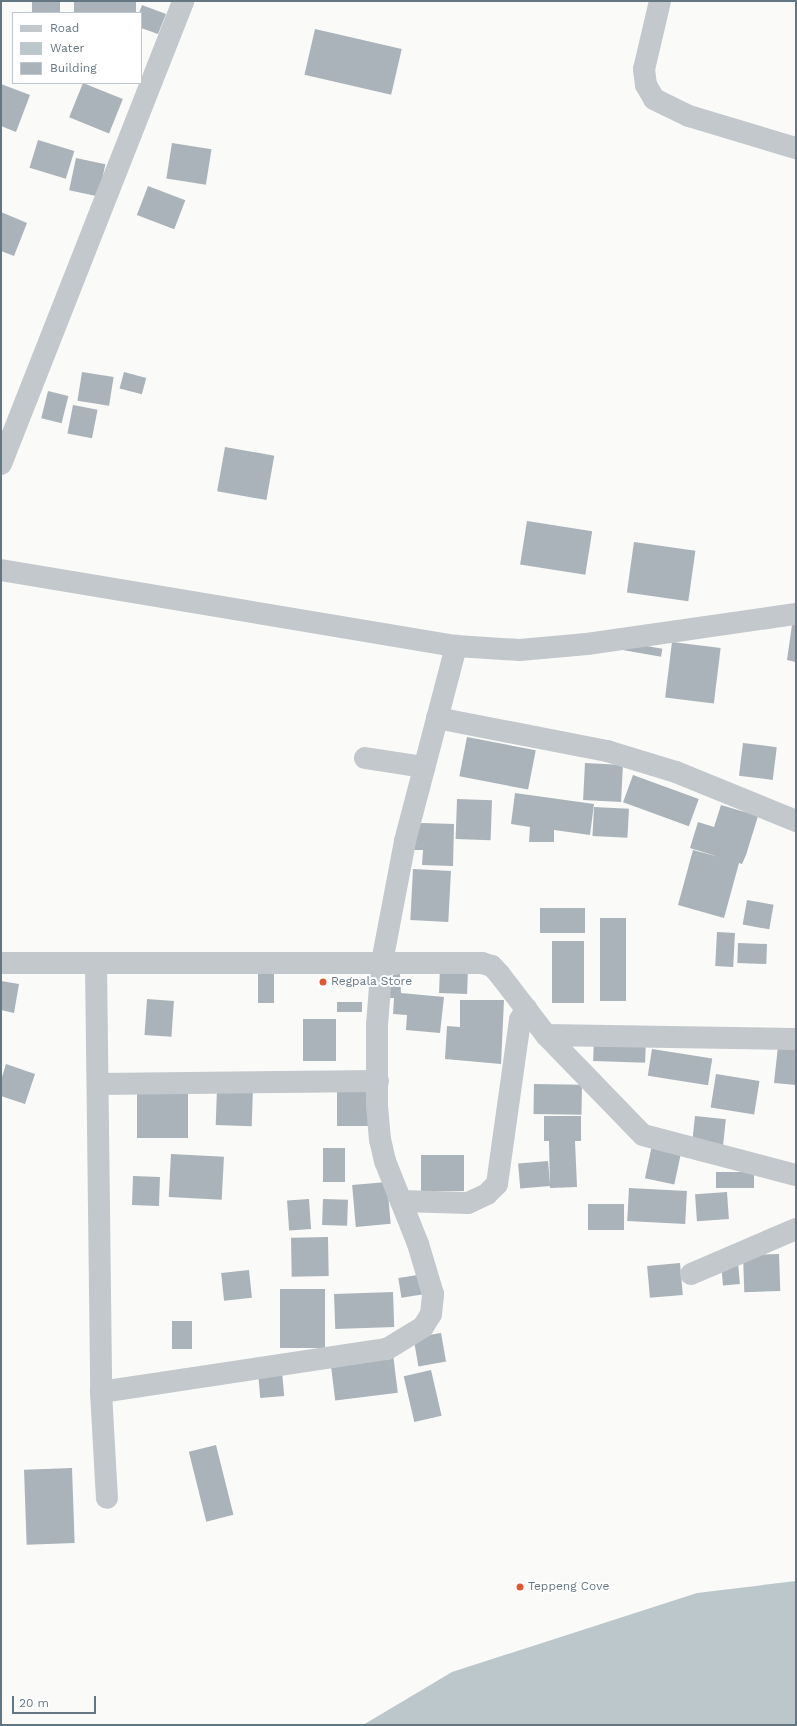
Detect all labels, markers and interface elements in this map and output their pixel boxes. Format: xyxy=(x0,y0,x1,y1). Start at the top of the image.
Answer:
legend xyxy=(12,12,142,84)
text: Road xyxy=(50,21,79,35)
text: Water xyxy=(50,41,84,55)
text: Building xyxy=(50,61,97,75)
place label: Regpala Store xyxy=(331,975,413,989)
marker: Regpala Store xyxy=(318,977,328,987)
place label: Teppeng Cove xyxy=(528,1580,609,1594)
marker: Teppeng Cove xyxy=(515,1582,525,1592)
scale bar xyxy=(14,1688,98,1714)
text: 20 m xyxy=(19,1696,49,1710)

